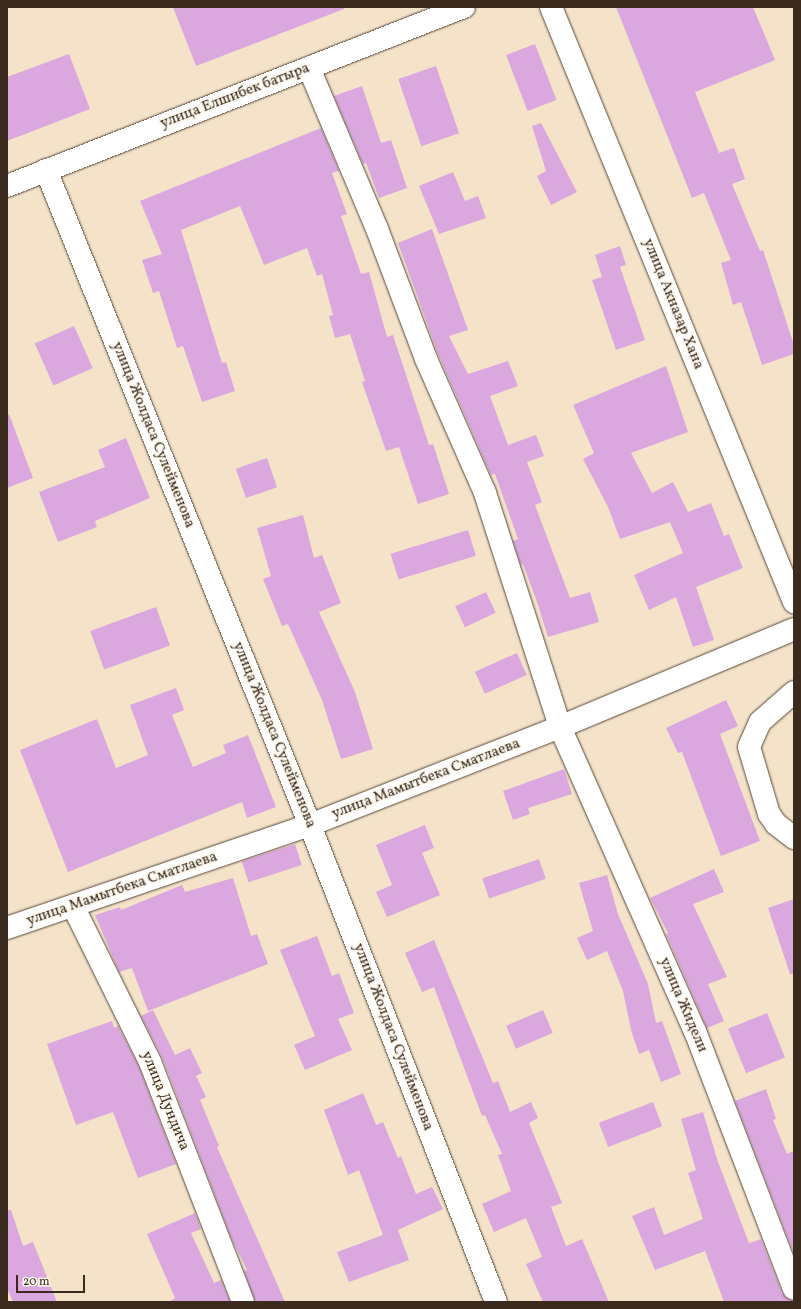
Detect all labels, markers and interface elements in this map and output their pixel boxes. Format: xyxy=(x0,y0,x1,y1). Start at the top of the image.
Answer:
street label: улица Елшибек батыра xyxy=(158,59,312,133)
street label: улица Акназар Хана xyxy=(639,236,707,372)
street label: улица Жолдаса Сулейменова xyxy=(107,339,199,531)
street label: улица Жолдаса Сулейменова xyxy=(228,639,320,831)
street label: улица Мамытбека Сматлаева xyxy=(329,735,523,823)
street label: улица Мамытбека Сматлаева xyxy=(24,848,220,930)
street label: улица Жолдаса Сулейменова xyxy=(349,941,437,1133)
street label: улица Жидели xyxy=(655,955,711,1055)
street label: улица Дундича xyxy=(137,1049,193,1153)
scale bar xyxy=(18,1267,87,1293)
text: 20 m xyxy=(23,1274,50,1290)

